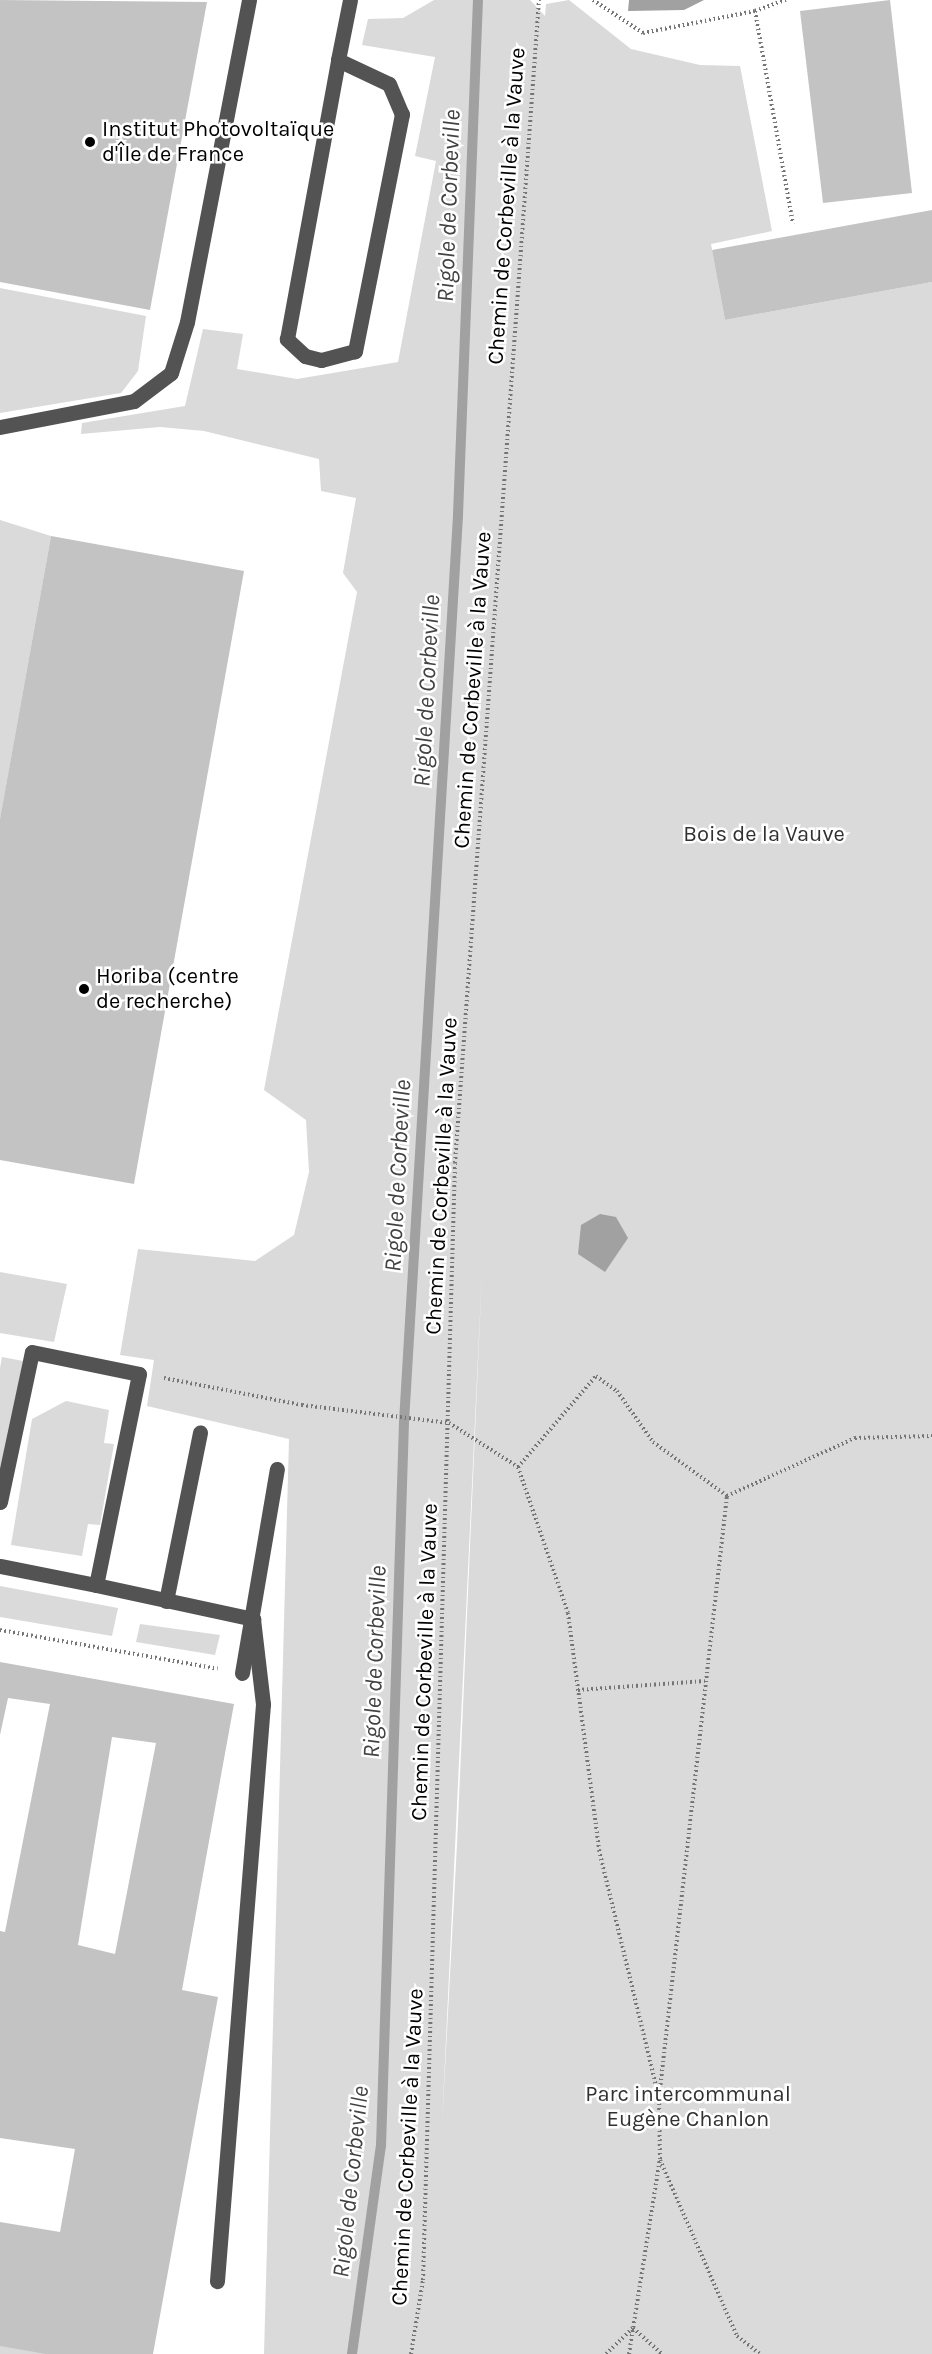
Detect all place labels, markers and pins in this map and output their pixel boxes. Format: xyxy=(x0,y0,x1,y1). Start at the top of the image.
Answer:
place label: Institut Photovoltaïque d'Île de France xyxy=(102,116,334,168)
marker: Institut Photovoltaïque d'Île de France xyxy=(83,135,97,149)
place label: Horiba (centre de recherche) xyxy=(96,963,239,1014)
marker: Horiba (centre de recherche) xyxy=(77,982,91,996)

